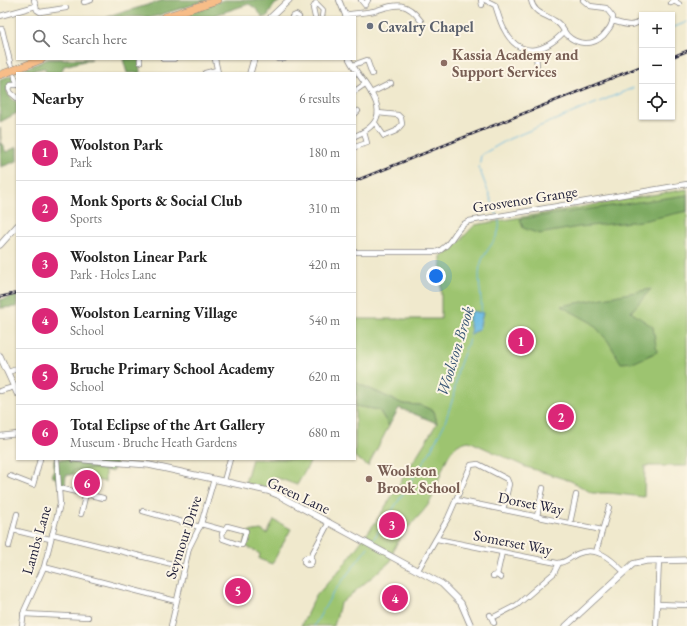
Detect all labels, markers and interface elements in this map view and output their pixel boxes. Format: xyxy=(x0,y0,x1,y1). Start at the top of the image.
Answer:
map controls xyxy=(639,12,675,120)
button: + xyxy=(639,12,675,48)
search box xyxy=(16,16,356,60)
place label: Cavalry Chapel xyxy=(378,17,474,36)
marker: Cavalry Chapel xyxy=(365,21,375,31)
icon: search xyxy=(30,27,52,49)
text: Search here xyxy=(62,29,127,48)
place label: Kassia Academy and Support Services xyxy=(452,45,579,81)
button: − xyxy=(639,48,675,84)
marker: Kassia Academy and Support Services xyxy=(439,58,449,68)
button: locate xyxy=(639,84,675,120)
text: Nearby xyxy=(32,87,84,109)
text: 6 results xyxy=(299,90,340,107)
text: Woolston Park xyxy=(70,135,163,154)
text: 1 xyxy=(42,144,48,161)
text: 180 m xyxy=(309,144,340,161)
text: Park xyxy=(70,154,92,171)
street label: Grosvenor Grange xyxy=(471,181,579,217)
text: Monk Sports & Social Club xyxy=(70,191,242,210)
text: 2 xyxy=(42,200,48,217)
text: 310 m xyxy=(309,200,340,217)
text: Sports xyxy=(70,210,102,227)
text: Woolston Linear Park xyxy=(70,247,207,266)
text: 3 xyxy=(42,256,48,273)
text: 420 m xyxy=(309,256,340,273)
text: Park · Holes Lane xyxy=(70,266,156,283)
your location xyxy=(426,266,446,286)
text: Woolston Learning Village xyxy=(70,303,237,322)
water label: Woolston Brook xyxy=(431,303,479,398)
text: 4 xyxy=(42,312,48,329)
text: 540 m xyxy=(309,312,340,329)
text: School xyxy=(70,322,104,339)
pin: 1 xyxy=(508,326,534,356)
text: Bruche Primary School Academy xyxy=(70,359,275,378)
text: 5 xyxy=(42,368,48,385)
text: 620 m xyxy=(309,368,340,385)
text: School xyxy=(70,378,104,395)
pin: 2 xyxy=(548,402,574,432)
text: Total Eclipse of the Art Gallery xyxy=(70,415,265,434)
text: 6 xyxy=(42,424,48,441)
text: 680 m xyxy=(309,424,340,441)
text: Museum · Bruche Heath Gardens xyxy=(70,434,237,451)
place label: Woolston Brook School xyxy=(377,461,461,497)
pin: 6 xyxy=(74,468,100,498)
street label: Green Lane xyxy=(265,472,333,518)
marker: Woolston Brook School xyxy=(364,474,374,484)
street label: Dorset Way xyxy=(496,487,566,519)
street label: Seymour Drive xyxy=(161,493,205,581)
street label: Lambs Lane xyxy=(17,503,55,577)
pin: 3 xyxy=(379,510,405,540)
street label: Somerset Way xyxy=(472,525,554,559)
pin: 5 xyxy=(225,576,251,606)
pin: 4 xyxy=(382,583,408,613)

